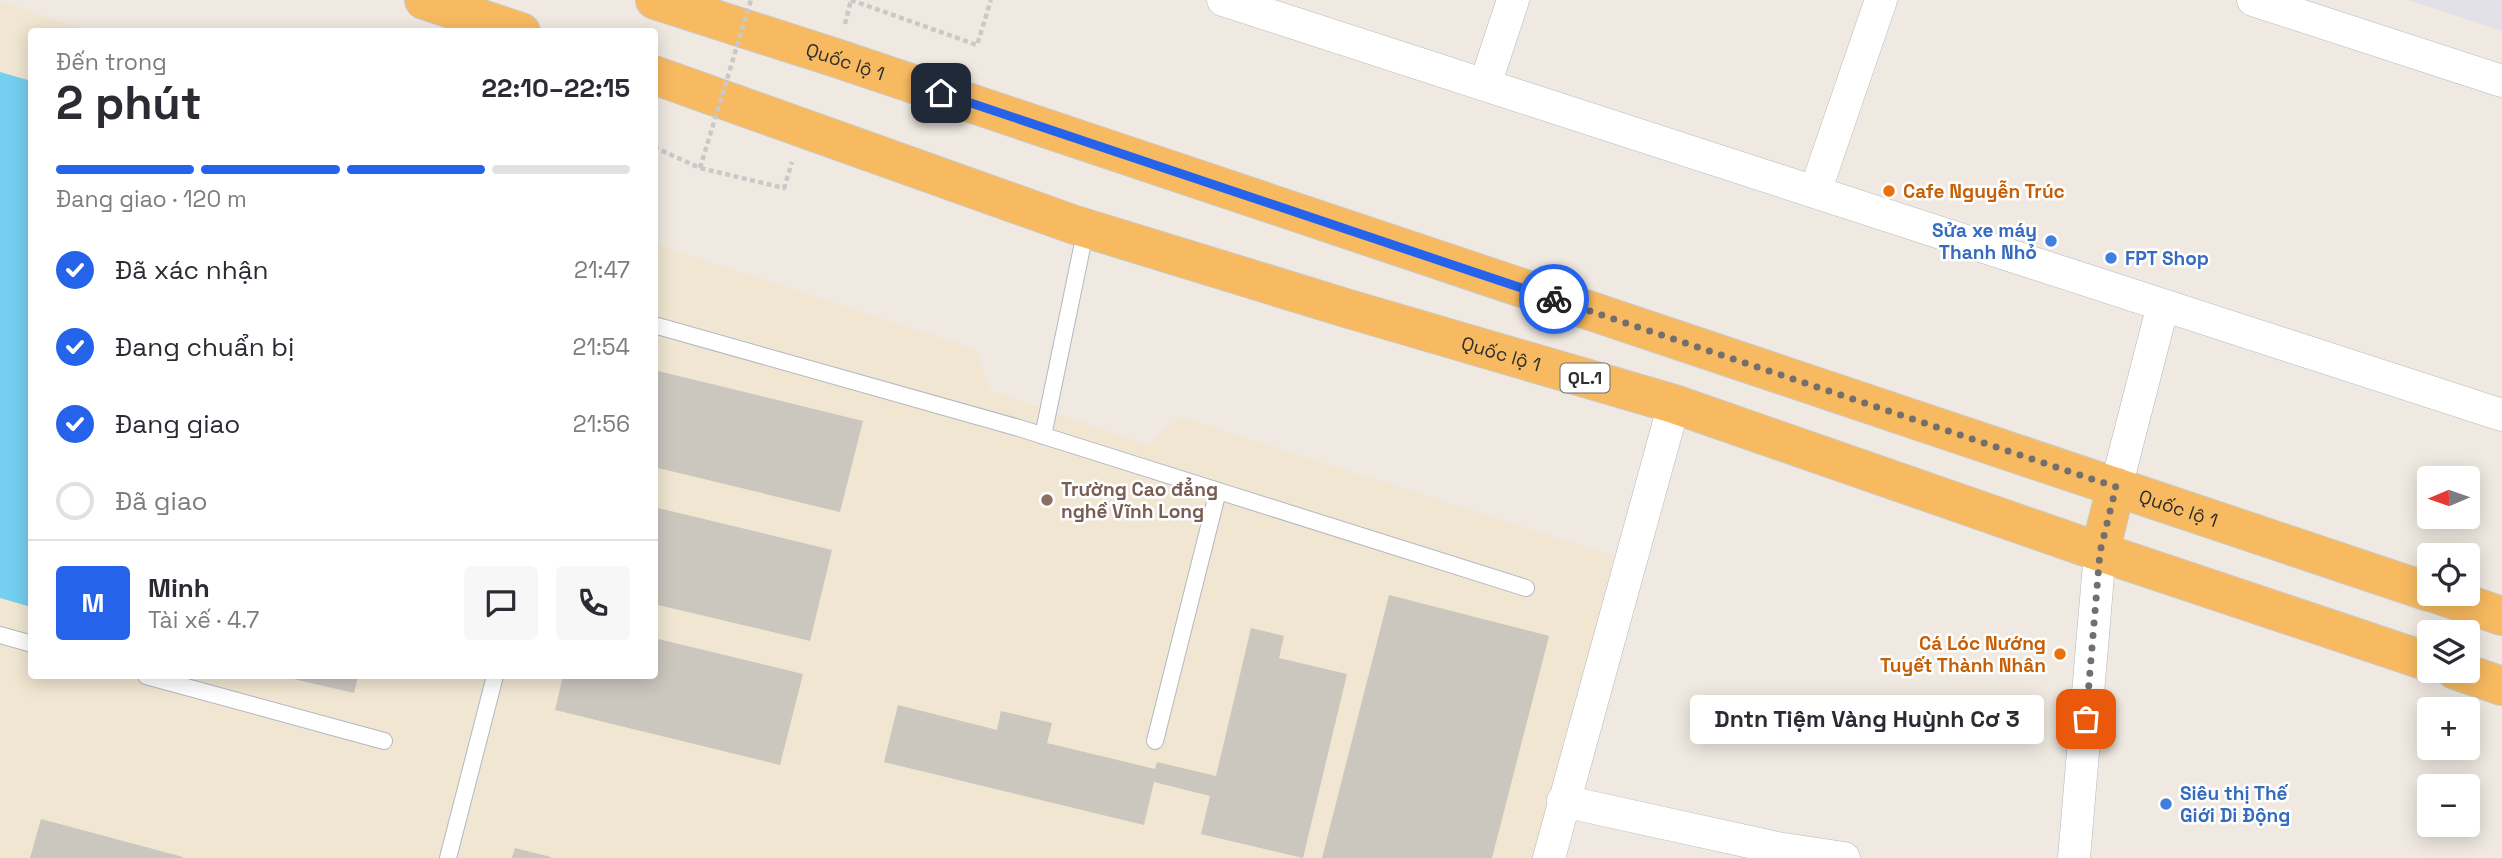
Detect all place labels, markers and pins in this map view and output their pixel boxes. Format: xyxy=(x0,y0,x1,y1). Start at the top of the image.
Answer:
pin xyxy=(911,63,971,123)
place label: Cafe Nguyễn Trúc xyxy=(1903,179,2065,204)
marker: Cafe Nguyễn Trúc xyxy=(1881,183,1897,199)
place label: Sửa xe máy Thanh Nhỏ xyxy=(1932,218,2037,265)
marker: Sửa xe máy Thanh Nhỏ xyxy=(2043,233,2059,249)
place label: FPT Shop xyxy=(2125,246,2209,271)
marker: FPT Shop xyxy=(2103,250,2119,266)
place label: Trường Cao đẳng nghề Vĩnh Long xyxy=(1061,477,1218,524)
marker: Trường Cao đẳng nghề Vĩnh Long xyxy=(1039,492,1055,508)
place label: Cá Lóc Nướng Tuyết Thành Nhân xyxy=(1880,631,2046,678)
marker: Cá Lóc Nướng Tuyết Thành Nhân xyxy=(2052,646,2068,662)
pin xyxy=(2056,689,2116,749)
callout: Dntn Tiệm Vàng Huỳnh Cơ 3 xyxy=(1690,694,2044,744)
place label: Siêu thị Thế Giới Di Động xyxy=(2180,781,2290,828)
marker: Siêu thị Thế Giới Di Động xyxy=(2158,796,2174,812)

